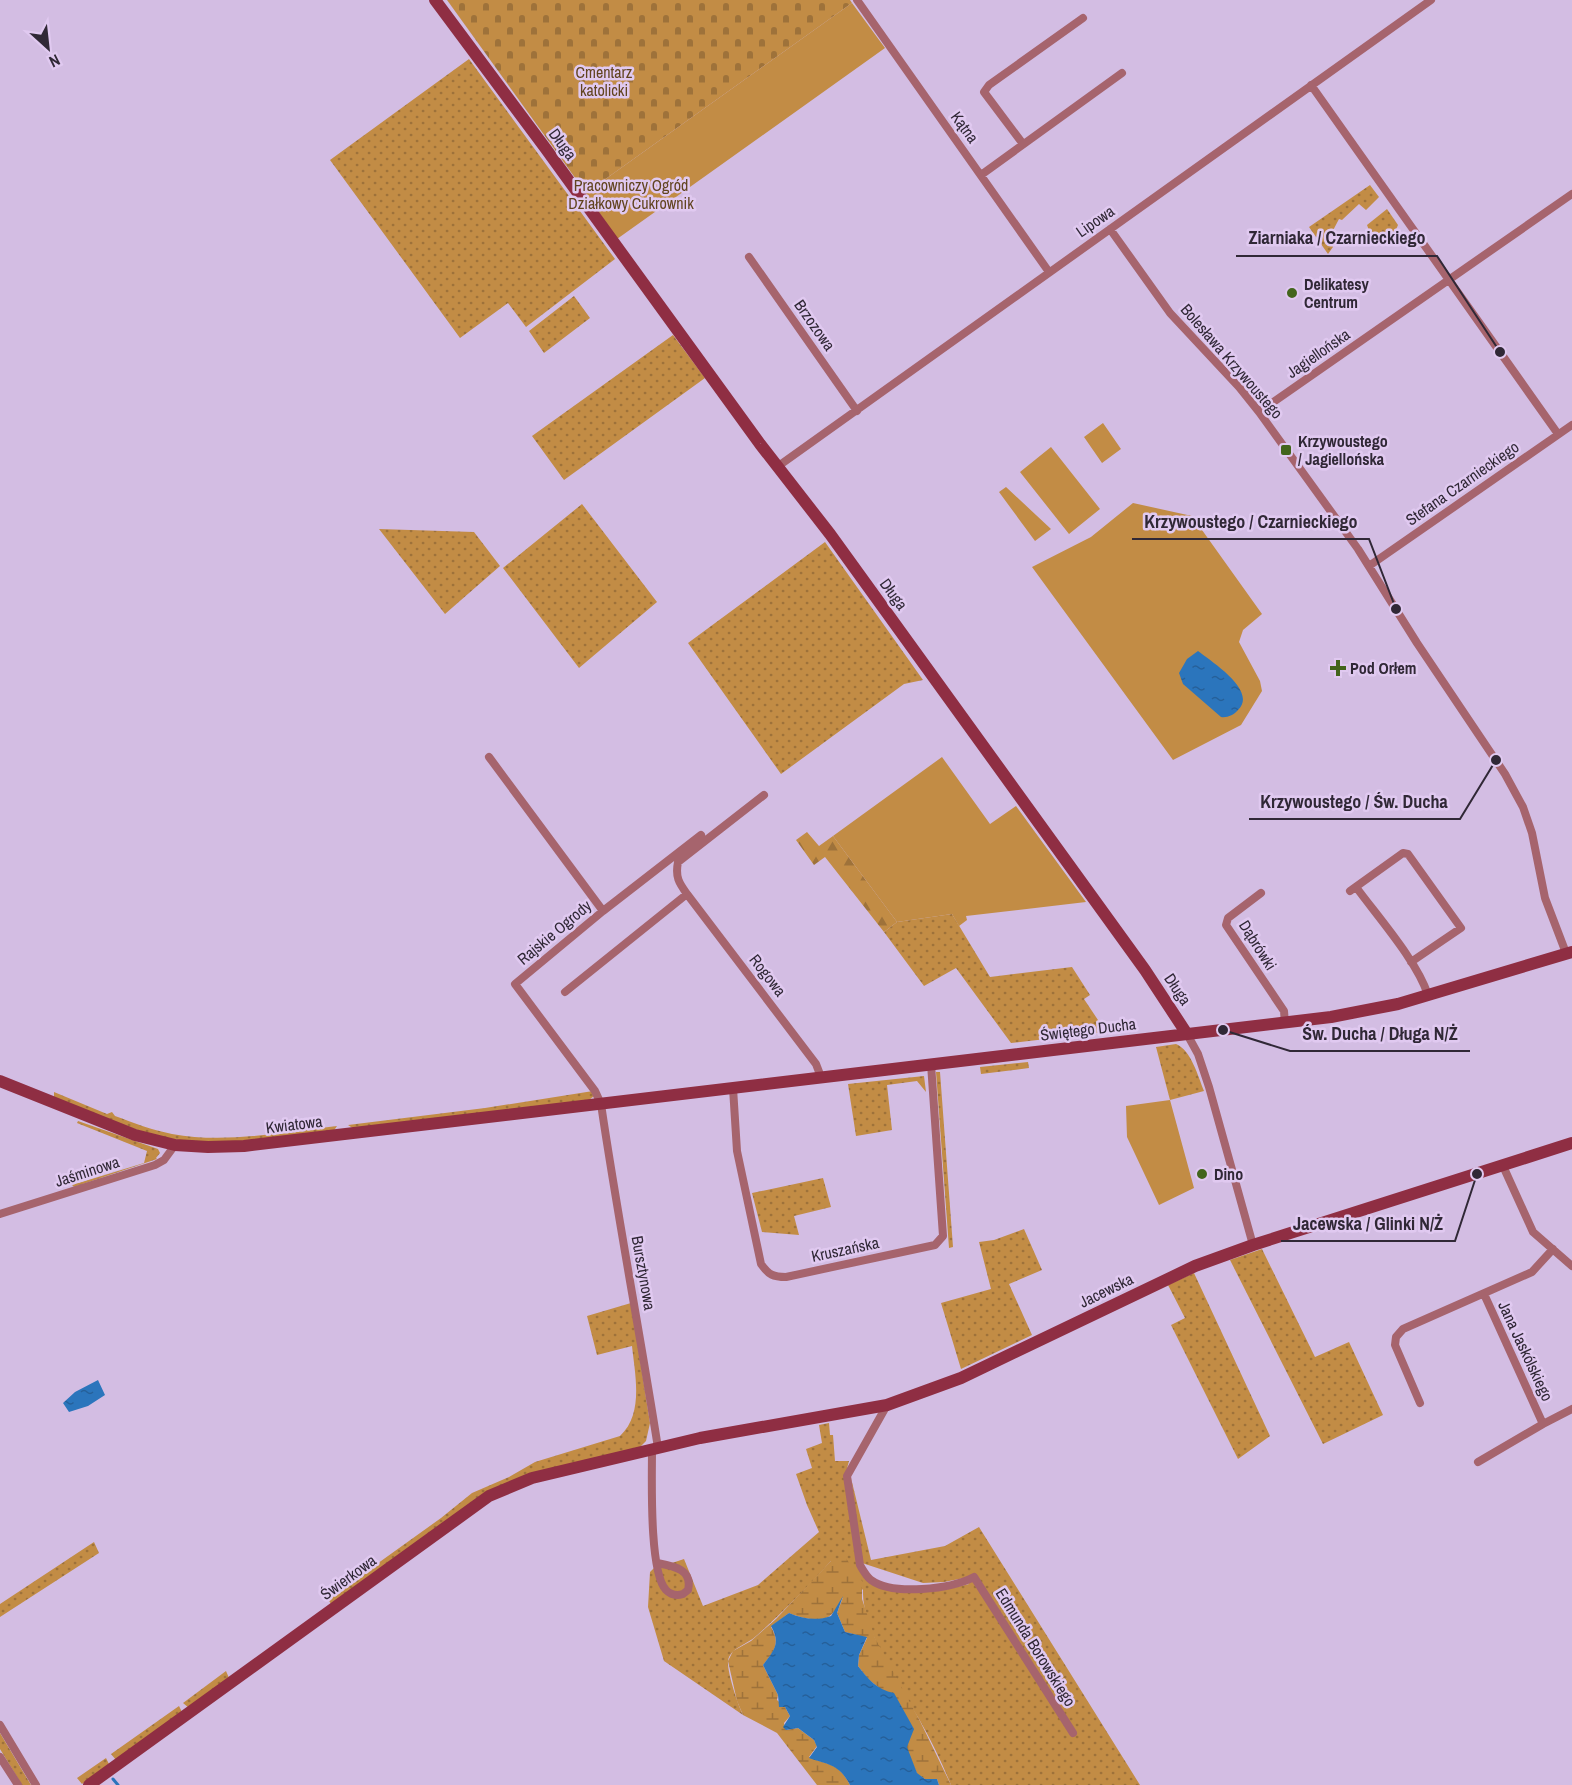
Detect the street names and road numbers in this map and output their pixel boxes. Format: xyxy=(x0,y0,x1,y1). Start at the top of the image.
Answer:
street label: Kątna xyxy=(946,107,984,148)
street label: Długa xyxy=(544,124,582,165)
street label: Lipowa xyxy=(1071,199,1119,242)
street label: Brzozowa xyxy=(789,295,841,355)
street label: Bolesława Krzywoustego xyxy=(1176,299,1288,423)
street label: Jagiellońska xyxy=(1282,323,1355,383)
street label: Stefana Czarnieckiego xyxy=(1401,436,1523,530)
street label: Długa xyxy=(875,574,913,615)
street label: Rajskie Ogrody xyxy=(512,894,596,969)
street label: Dąbrówki xyxy=(1234,916,1282,974)
street label: Rogowa xyxy=(745,949,792,1001)
street label: Długa xyxy=(1159,969,1197,1010)
street label: Świętego Ducha xyxy=(1039,1012,1138,1046)
street label: Kwiatowa xyxy=(264,1110,324,1138)
street label: Jaśminowa xyxy=(52,1150,123,1192)
street label: Kruszańska xyxy=(809,1231,881,1267)
street label: Bursztynowa xyxy=(627,1234,661,1313)
street label: Jacewska xyxy=(1075,1267,1137,1313)
street label: Jana Jaskólskiego xyxy=(1493,1297,1559,1405)
street label: Świerkowa xyxy=(316,1549,381,1605)
street label: Edmunda Borowskiego xyxy=(991,1584,1081,1710)

